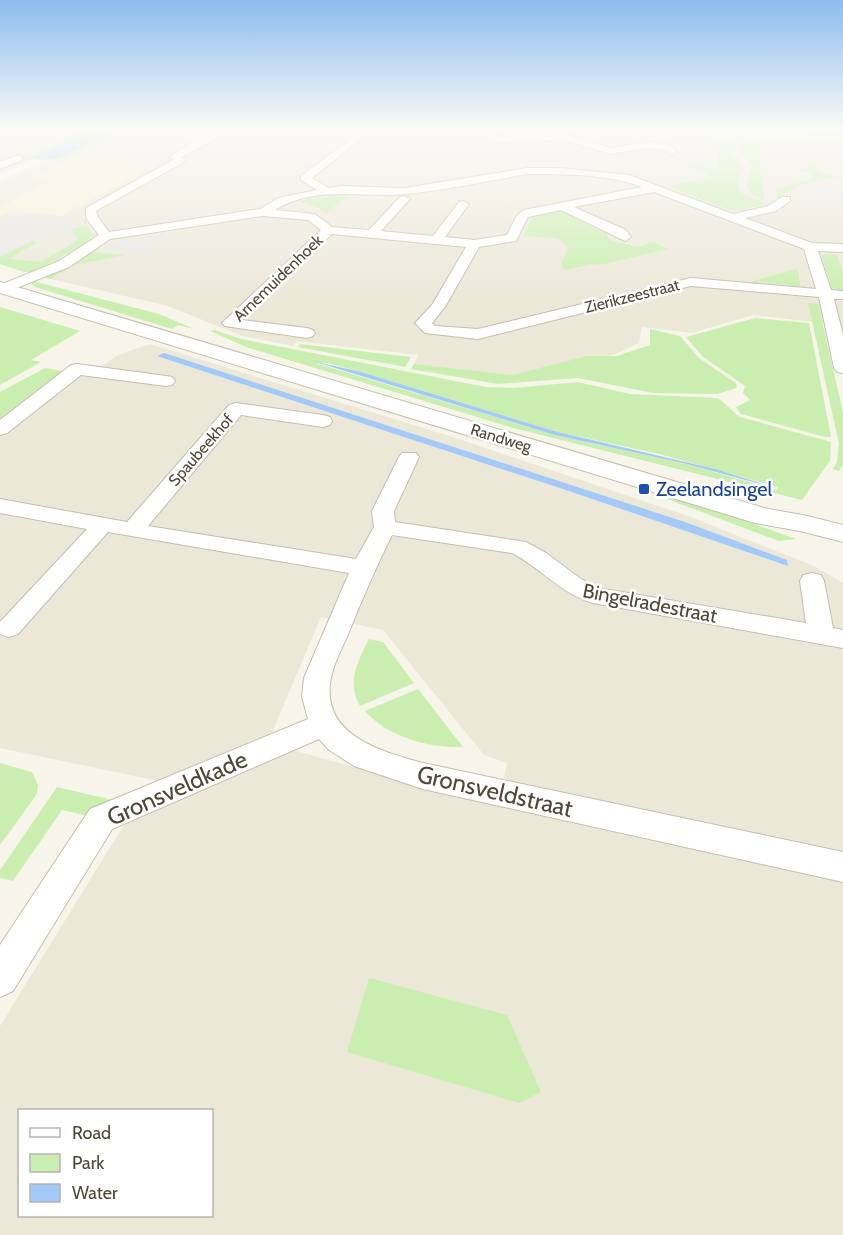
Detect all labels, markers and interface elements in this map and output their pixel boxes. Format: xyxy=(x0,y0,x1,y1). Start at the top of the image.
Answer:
street label: Arnemuidenhoek xyxy=(229,230,327,325)
street label: Zierikzeestraat xyxy=(583,275,682,317)
street label: Spaubeekhof xyxy=(165,410,238,490)
street label: Randweg xyxy=(468,420,535,457)
place label: Zeelandsingel xyxy=(656,477,772,501)
marker: Zeelandsingel xyxy=(637,482,651,496)
street label: Bingelradestraat xyxy=(581,578,719,628)
street label: Gronsveldkade xyxy=(102,744,252,832)
street label: Gronsveldstraat xyxy=(414,759,576,823)
legend xyxy=(18,1109,213,1217)
text: Road xyxy=(72,1122,111,1144)
text: Park xyxy=(72,1152,105,1174)
text: Water xyxy=(72,1182,118,1204)

